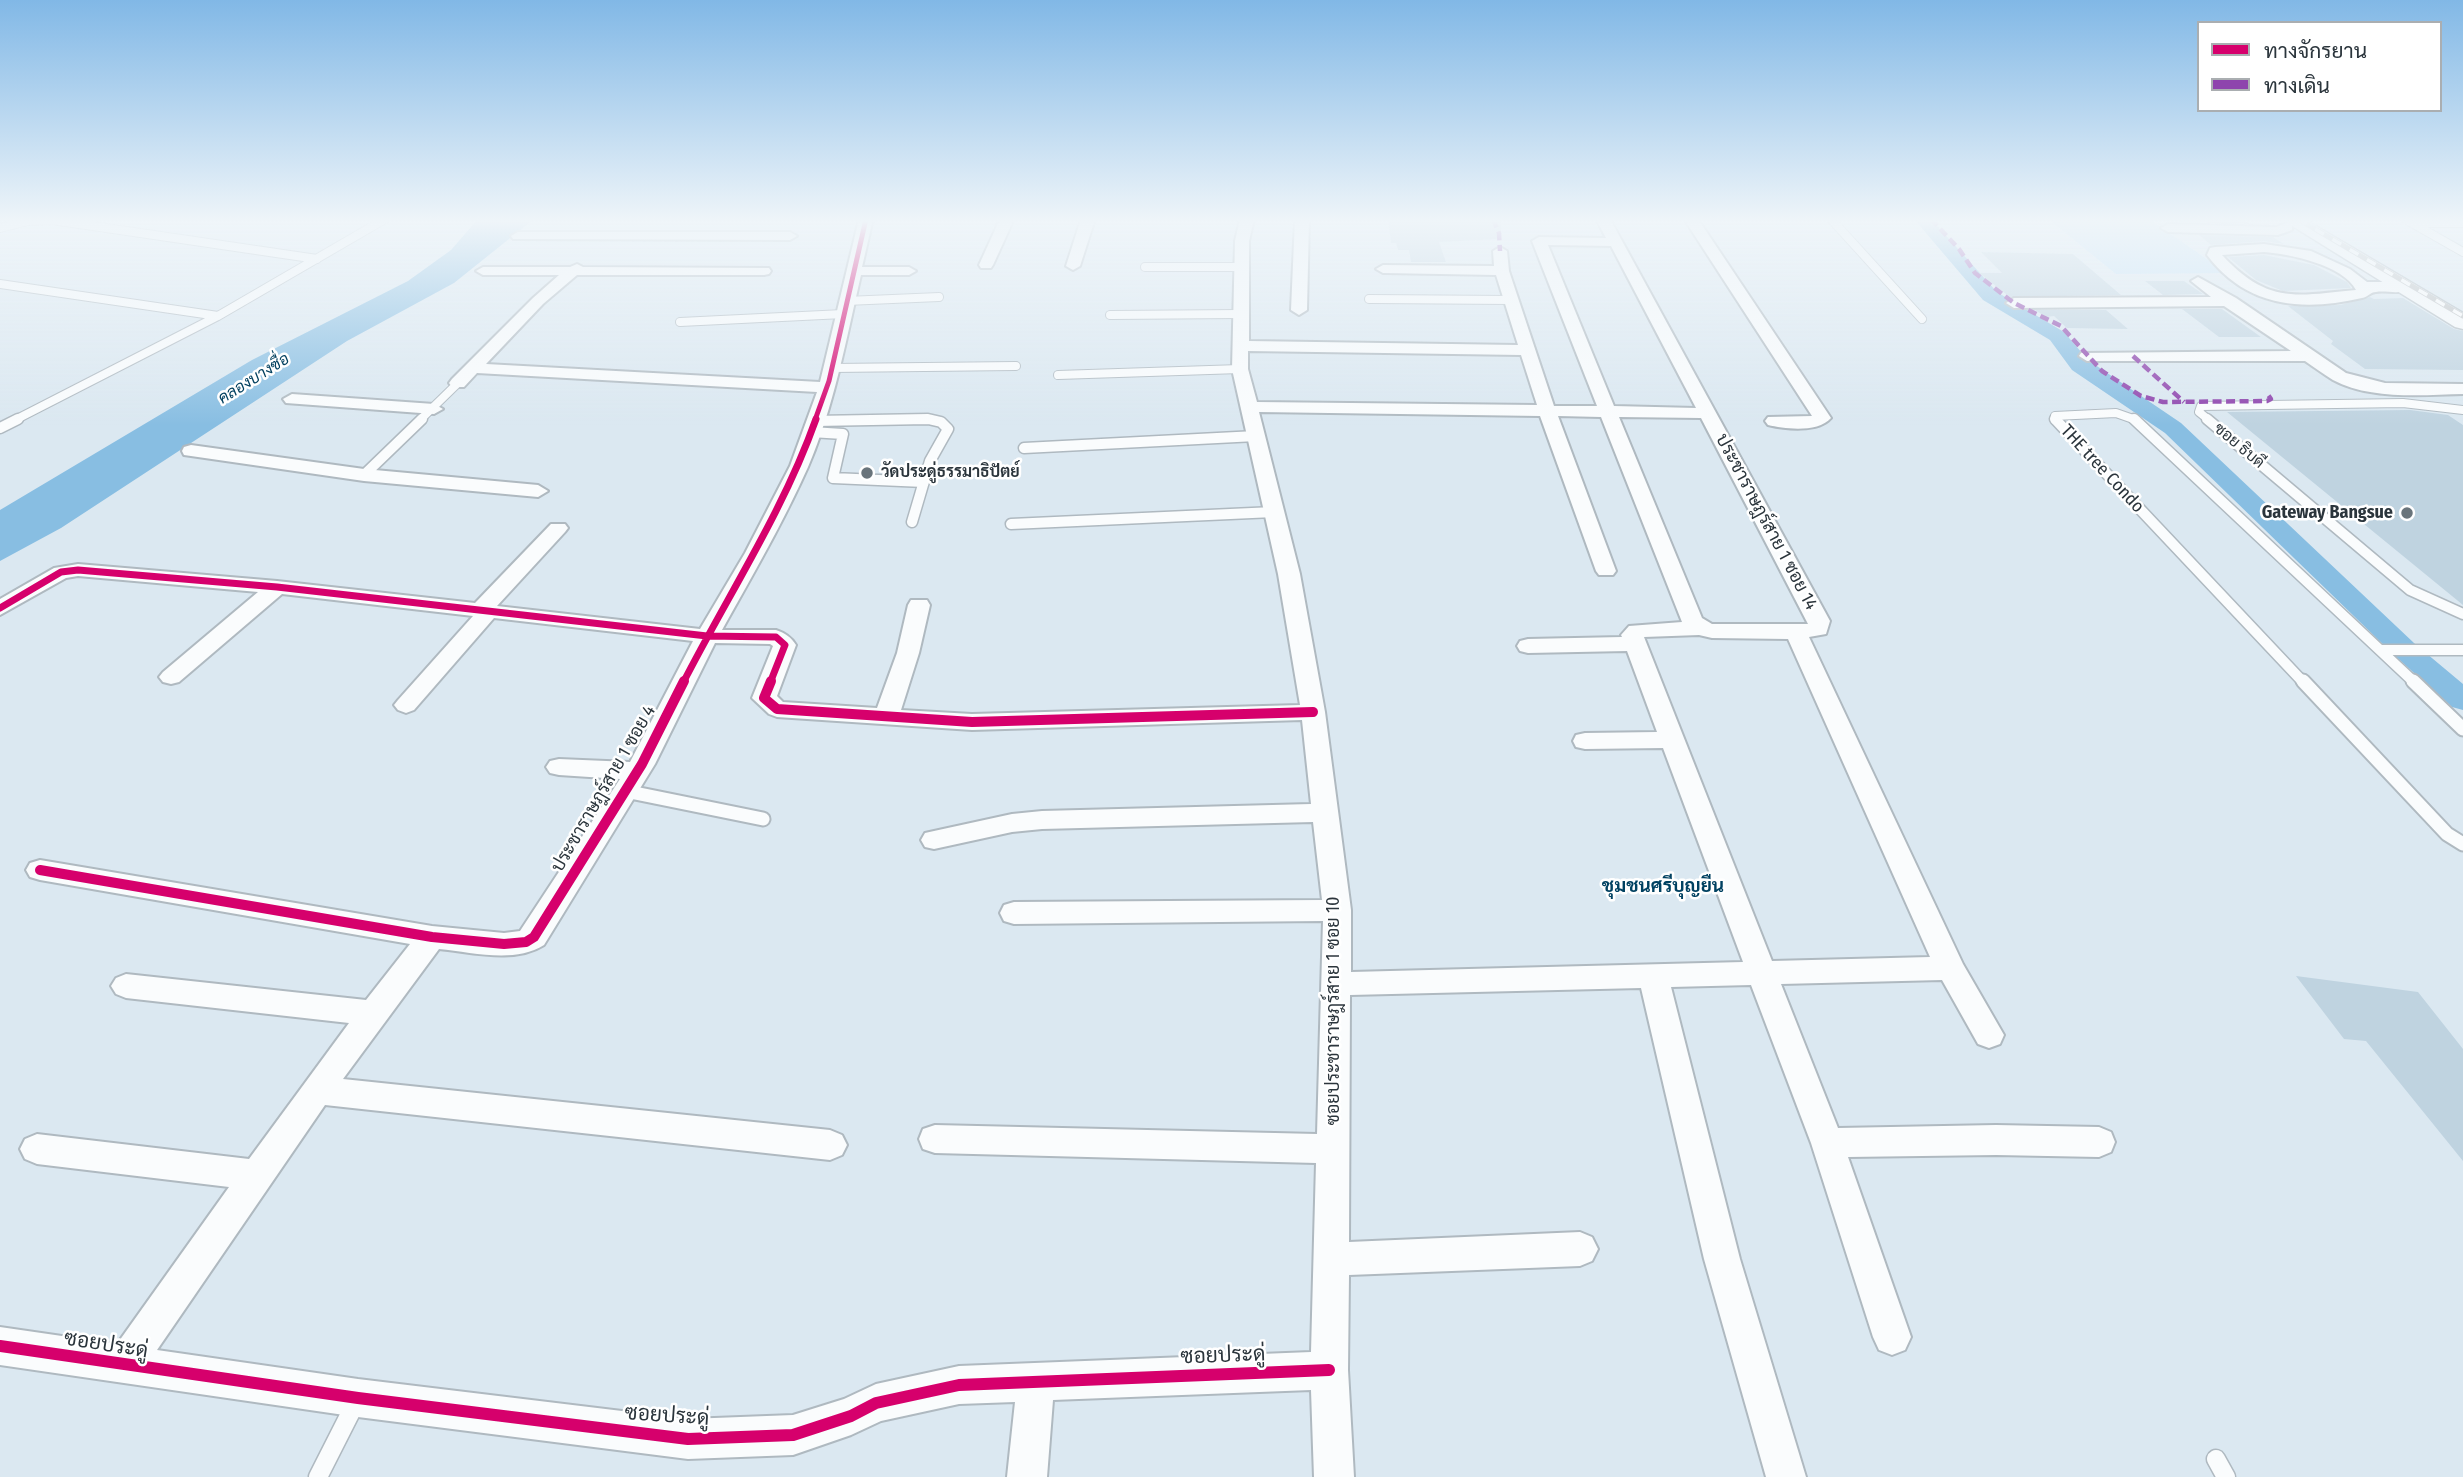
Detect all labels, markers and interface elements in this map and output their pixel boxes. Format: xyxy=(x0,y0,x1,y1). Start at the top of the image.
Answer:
legend xyxy=(2197,21,2442,112)
text: ทางจักรยาน xyxy=(2264,38,2367,64)
text: ทางเดิน xyxy=(2264,73,2330,99)
water label: คลองบางซื่อ xyxy=(215,350,293,408)
street label: ซอย ธิบดี xyxy=(2210,419,2268,473)
street label: THE tree Condo xyxy=(2056,421,2148,517)
street label: ประชาราษฎร์สาย 1 ซอย 14 xyxy=(1710,430,1822,614)
place label: วัดประดู่ธรรมาธิปัตย์ xyxy=(881,463,1020,483)
marker: วัดประดู่ธรรมาธิปัตย์ xyxy=(859,465,875,481)
place label: Gateway Bangsue xyxy=(2262,502,2393,524)
marker: Gateway Bangsue xyxy=(2399,505,2415,521)
street label: ประชาราษฎร์สาย 1 ซอย 4 xyxy=(547,702,661,876)
district label: ชุมชนศรีบุญยืน xyxy=(1602,876,1724,898)
street label: ซอยประชาราษฎร์สาย 1 ซอย 10 xyxy=(1323,897,1345,1125)
street label: ซอยประดู่ xyxy=(62,1326,150,1364)
street label: ซอยประดู่ xyxy=(1180,1342,1266,1370)
street label: ซอยประดู่ xyxy=(624,1400,710,1432)

